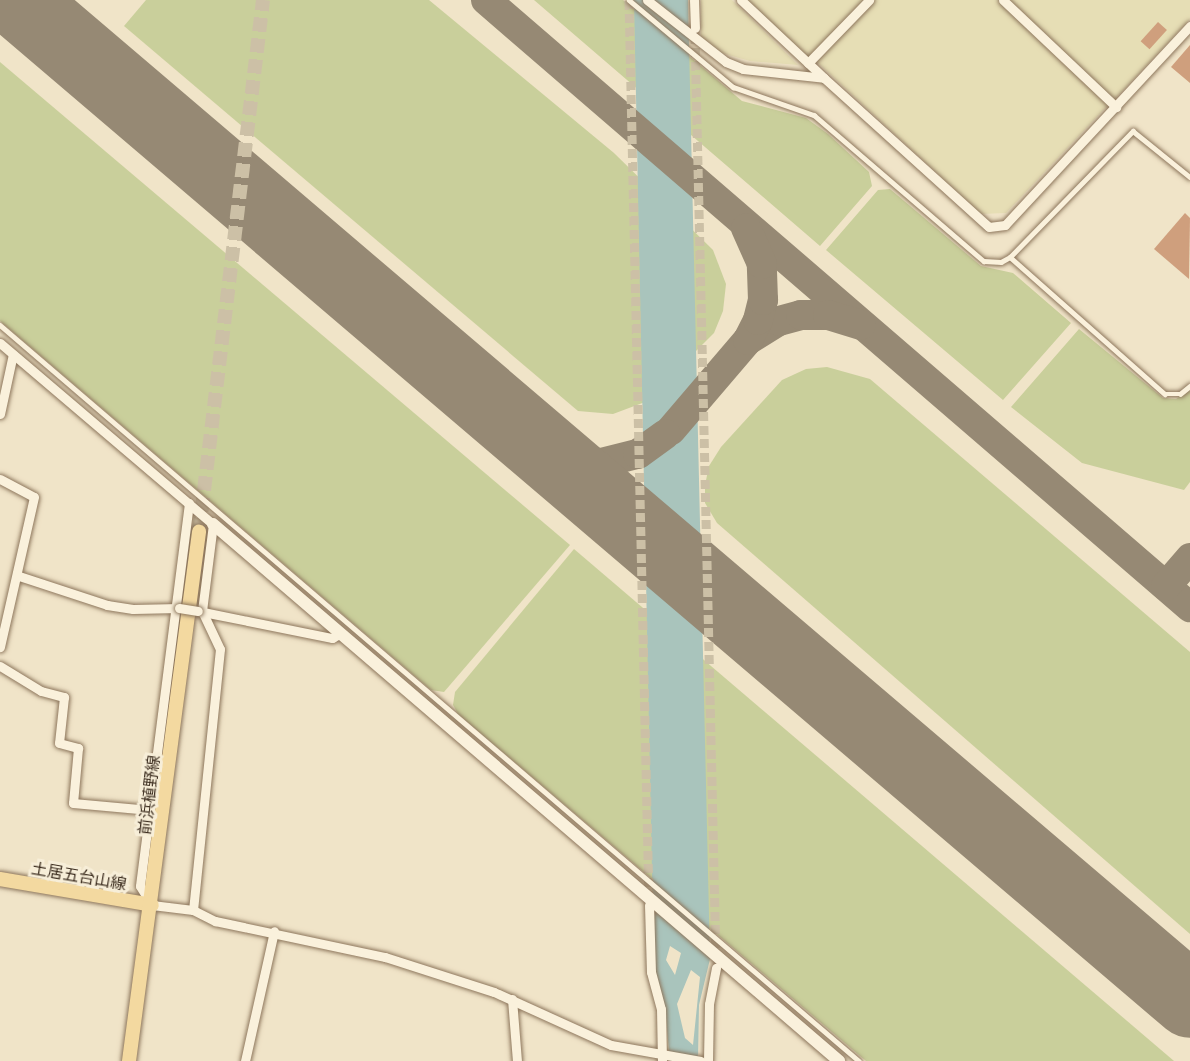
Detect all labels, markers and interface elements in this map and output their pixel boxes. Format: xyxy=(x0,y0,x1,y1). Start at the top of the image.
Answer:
street label: 前浜植野線 xyxy=(135,754,163,836)
street label: 土居五台山線 xyxy=(30,858,128,894)

